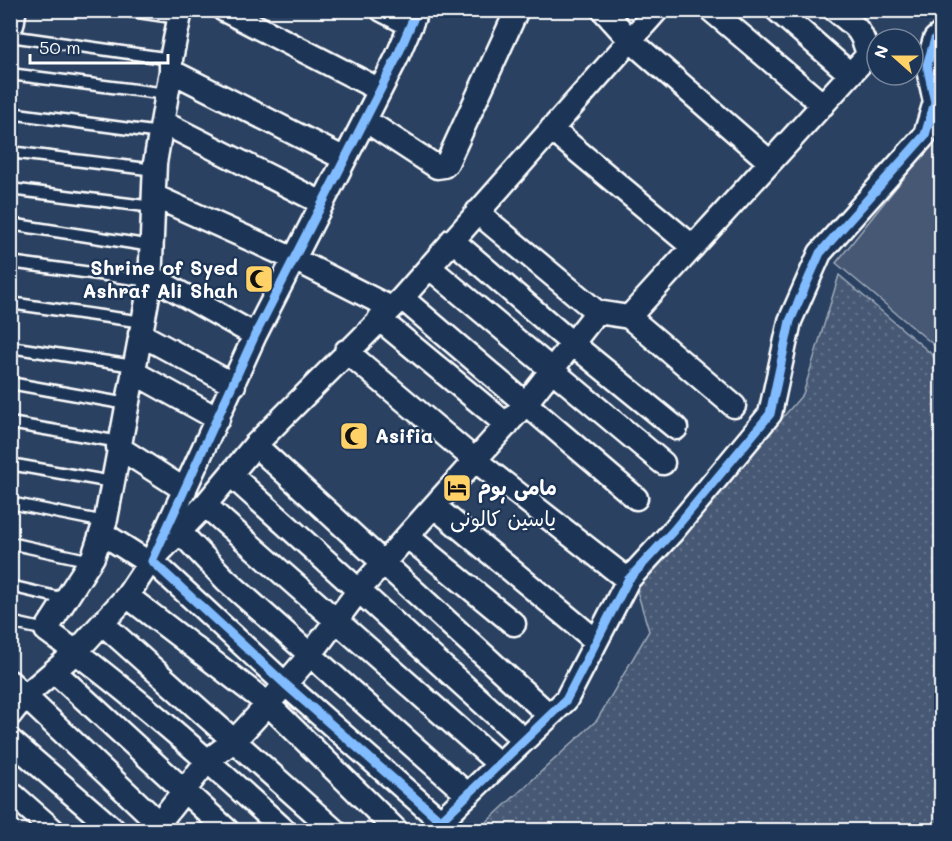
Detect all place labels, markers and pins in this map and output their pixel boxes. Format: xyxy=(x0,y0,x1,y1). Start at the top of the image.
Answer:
place label: Shrine of Syed Ashraf Ali Shah xyxy=(83,254,238,303)
mosque icon: Shrine of Syed Ashraf Ali Shah xyxy=(243,263,275,295)
mosque icon: Asifia xyxy=(338,420,370,452)
place label: Asifia xyxy=(375,422,433,448)
hotel icon: مامی ہوم xyxy=(441,472,473,504)
place label: مامی ہوم xyxy=(478,474,557,504)

